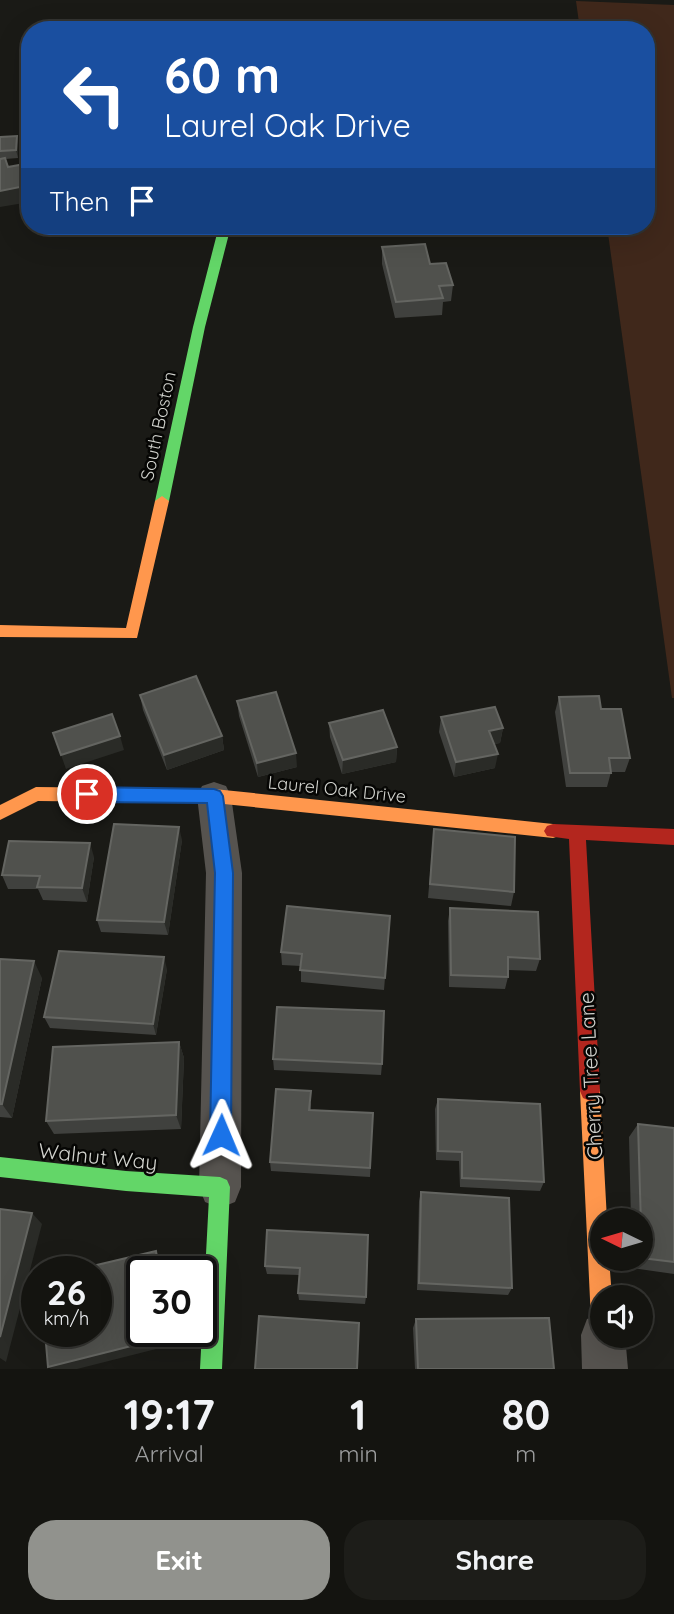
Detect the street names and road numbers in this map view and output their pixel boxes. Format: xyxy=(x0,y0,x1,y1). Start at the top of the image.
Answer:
street label: South Boston xyxy=(135,369,181,483)
street label: Laurel Oak Drive xyxy=(267,770,407,808)
street label: Cherry Tree Lane xyxy=(573,992,607,1160)
street label: Walnut Way xyxy=(37,1137,159,1175)

